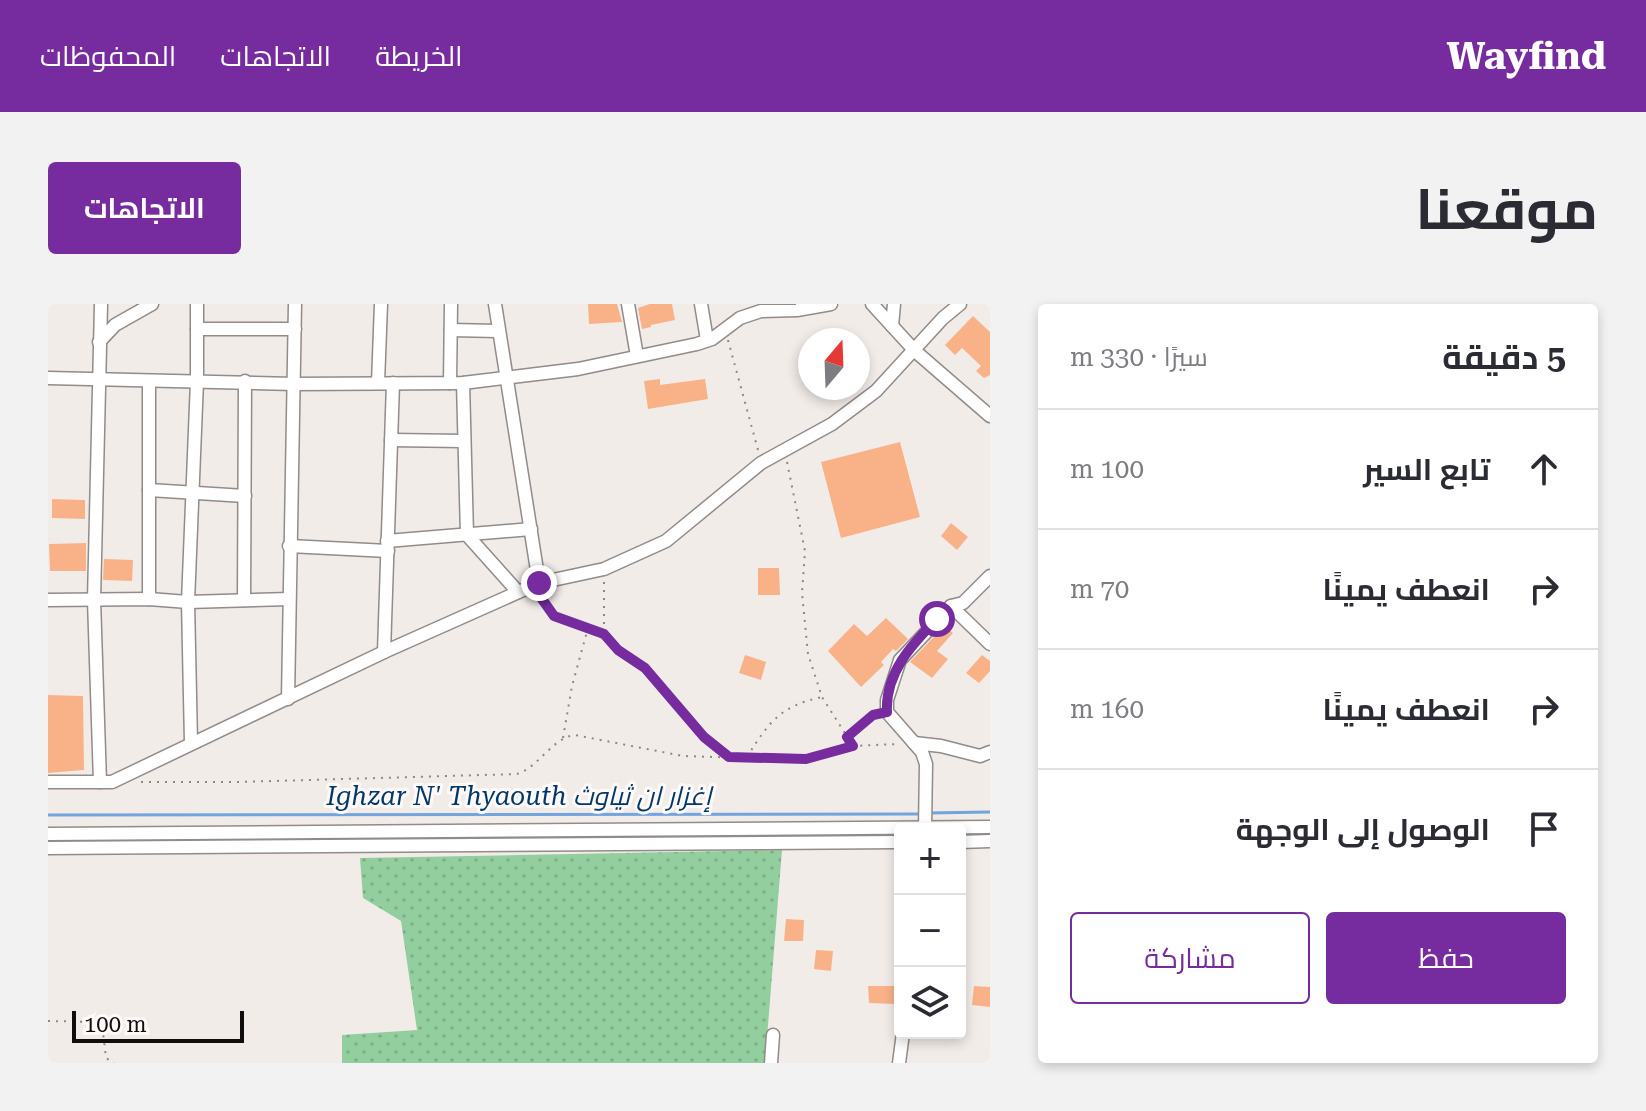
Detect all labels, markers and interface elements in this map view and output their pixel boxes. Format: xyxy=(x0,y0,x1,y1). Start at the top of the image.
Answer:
text: Wayfind xyxy=(1446,34,1606,78)
text: المحفوظات xyxy=(40,40,176,73)
text: الاتجاهات xyxy=(220,40,331,73)
text: الخريطة xyxy=(375,40,463,73)
button: الاتجاهات xyxy=(48,162,241,254)
text: موقعنا xyxy=(1415,177,1598,243)
north arrow xyxy=(798,328,870,400)
text: 5 دقيقة xyxy=(1442,337,1566,377)
text: سيرًا · 330 m xyxy=(1070,342,1208,372)
icon: ahead xyxy=(1522,447,1566,491)
text: تابع السير xyxy=(1363,452,1490,487)
text: 100 m xyxy=(1070,454,1144,484)
route end xyxy=(521,565,557,601)
icon: right xyxy=(1522,567,1566,611)
text: انعطف يمينًا xyxy=(1322,572,1490,607)
text: 70 m xyxy=(1070,574,1129,604)
route start xyxy=(919,601,955,637)
icon: right xyxy=(1522,687,1566,731)
text: انعطف يمينًا xyxy=(1322,692,1490,727)
text: 160 m xyxy=(1070,694,1144,724)
water label: Ighzar N' Thyaouth إغزار ان ثياوث xyxy=(326,781,715,812)
icon: arrive xyxy=(1522,807,1566,851)
text: الوصول إلى الوجهة xyxy=(1236,812,1490,847)
map controls xyxy=(894,823,966,1039)
button: + xyxy=(894,823,966,895)
button: − xyxy=(894,895,966,967)
button: مشاركة xyxy=(1070,912,1310,1004)
button: حفظ xyxy=(1326,912,1566,1004)
button: layers xyxy=(894,967,966,1039)
scale bar xyxy=(72,1007,244,1043)
text: 100 m xyxy=(84,1012,147,1037)

